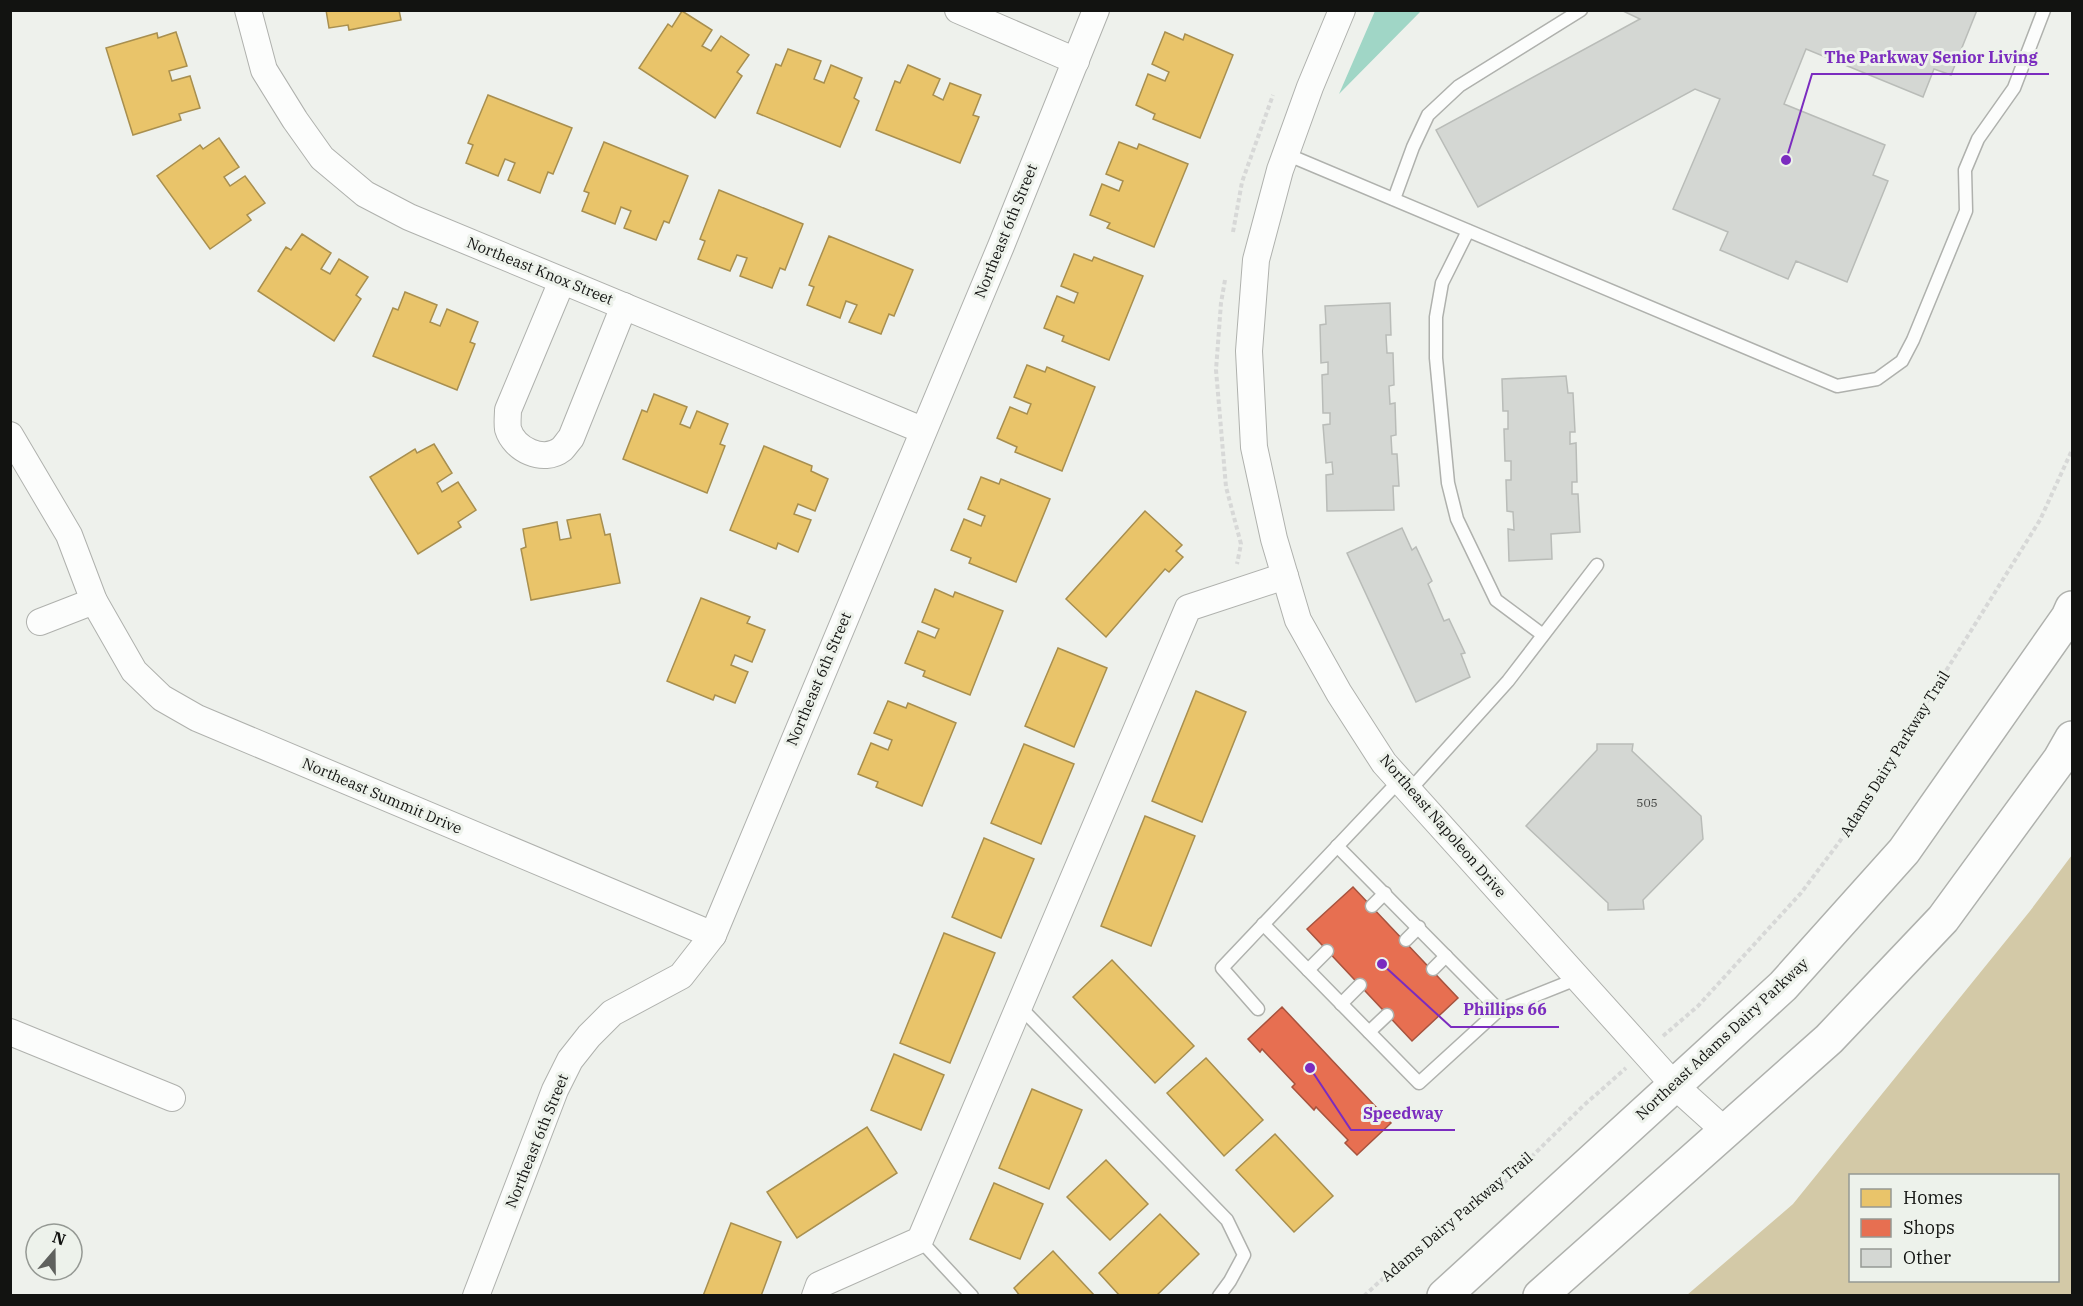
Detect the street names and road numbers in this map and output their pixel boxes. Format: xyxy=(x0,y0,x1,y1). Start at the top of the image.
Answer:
street label: Northeast 6th Street xyxy=(970,161,1041,301)
street label: Northeast Knox Street xyxy=(464,232,616,309)
street label: Northeast 6th Street xyxy=(782,609,855,748)
street label: Adams Dairy Parkway Trail xyxy=(1836,667,1954,840)
street label: Northeast Napoleon Drive xyxy=(1376,750,1511,901)
street label: Northeast Summit Drive xyxy=(299,753,465,838)
street label: Northeast Adams Dairy Parkway xyxy=(1631,954,1812,1124)
street label: Northeast 6th Street xyxy=(501,1071,572,1211)
street label: Adams Dairy Parkway Trail xyxy=(1377,1148,1536,1286)

